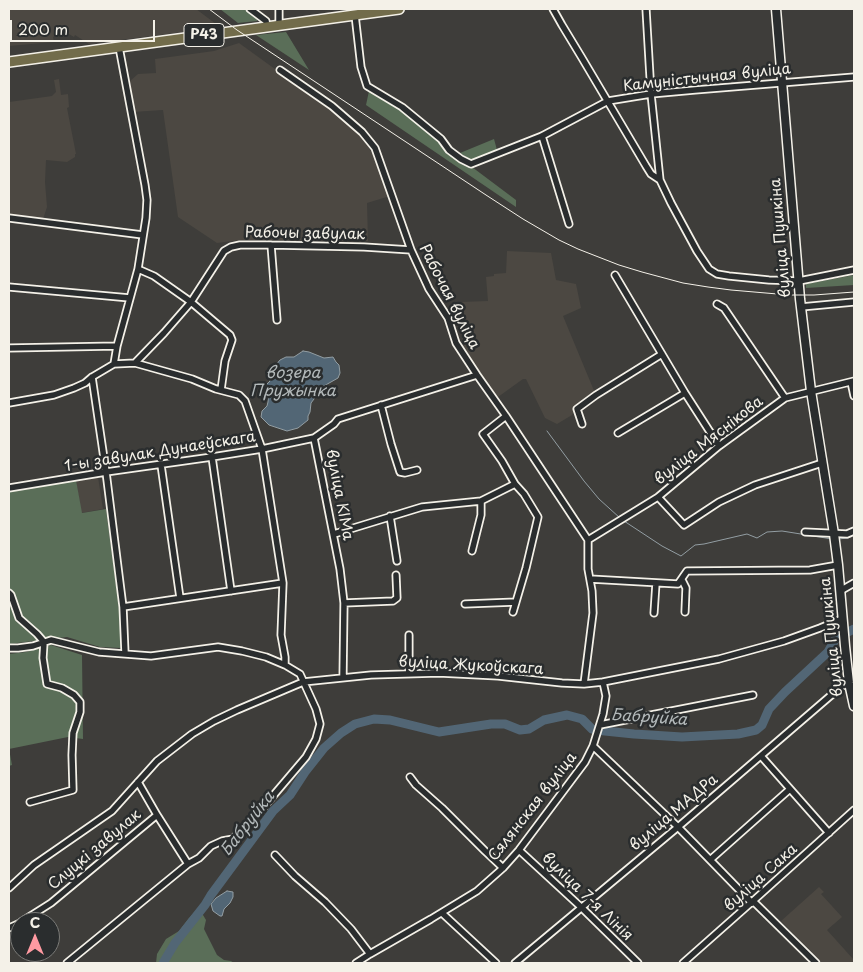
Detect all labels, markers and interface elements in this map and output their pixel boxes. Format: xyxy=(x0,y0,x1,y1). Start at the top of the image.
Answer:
scale bar xyxy=(12,10,158,42)
text: 200 m xyxy=(18,17,68,40)
road number: Р43 xyxy=(184,24,224,46)
street label: Камуністычная вуліца xyxy=(622,60,792,96)
street label: вуліца Пушкіна xyxy=(767,178,795,298)
street label: Рабочы завулак xyxy=(245,224,365,244)
street label: Рабочая вуліца xyxy=(415,242,483,352)
water label: возера Пружынка xyxy=(250,364,336,402)
street label: вуліца Мяснікова xyxy=(651,393,767,489)
street label: 1-ы завулак Дунаеўскага xyxy=(63,428,257,476)
street label: вуліца КІМа xyxy=(321,448,357,542)
street label: вуліца Пушкіна xyxy=(817,576,847,698)
street label: вуліца Жукоўскага xyxy=(398,653,544,679)
water label: Бабруйка xyxy=(610,706,688,730)
street label: Сялянская вуліца xyxy=(485,749,581,865)
street label: вуліца МАДРа xyxy=(626,771,722,855)
water label: Бабруйка xyxy=(217,788,279,860)
street label: Слуцкі завулак xyxy=(45,806,145,894)
street label: вуліца Сака xyxy=(721,840,801,916)
street label: вуліца 7-я Лінія xyxy=(538,849,636,945)
north arrow xyxy=(10,912,60,962)
text: С xyxy=(30,912,40,933)

